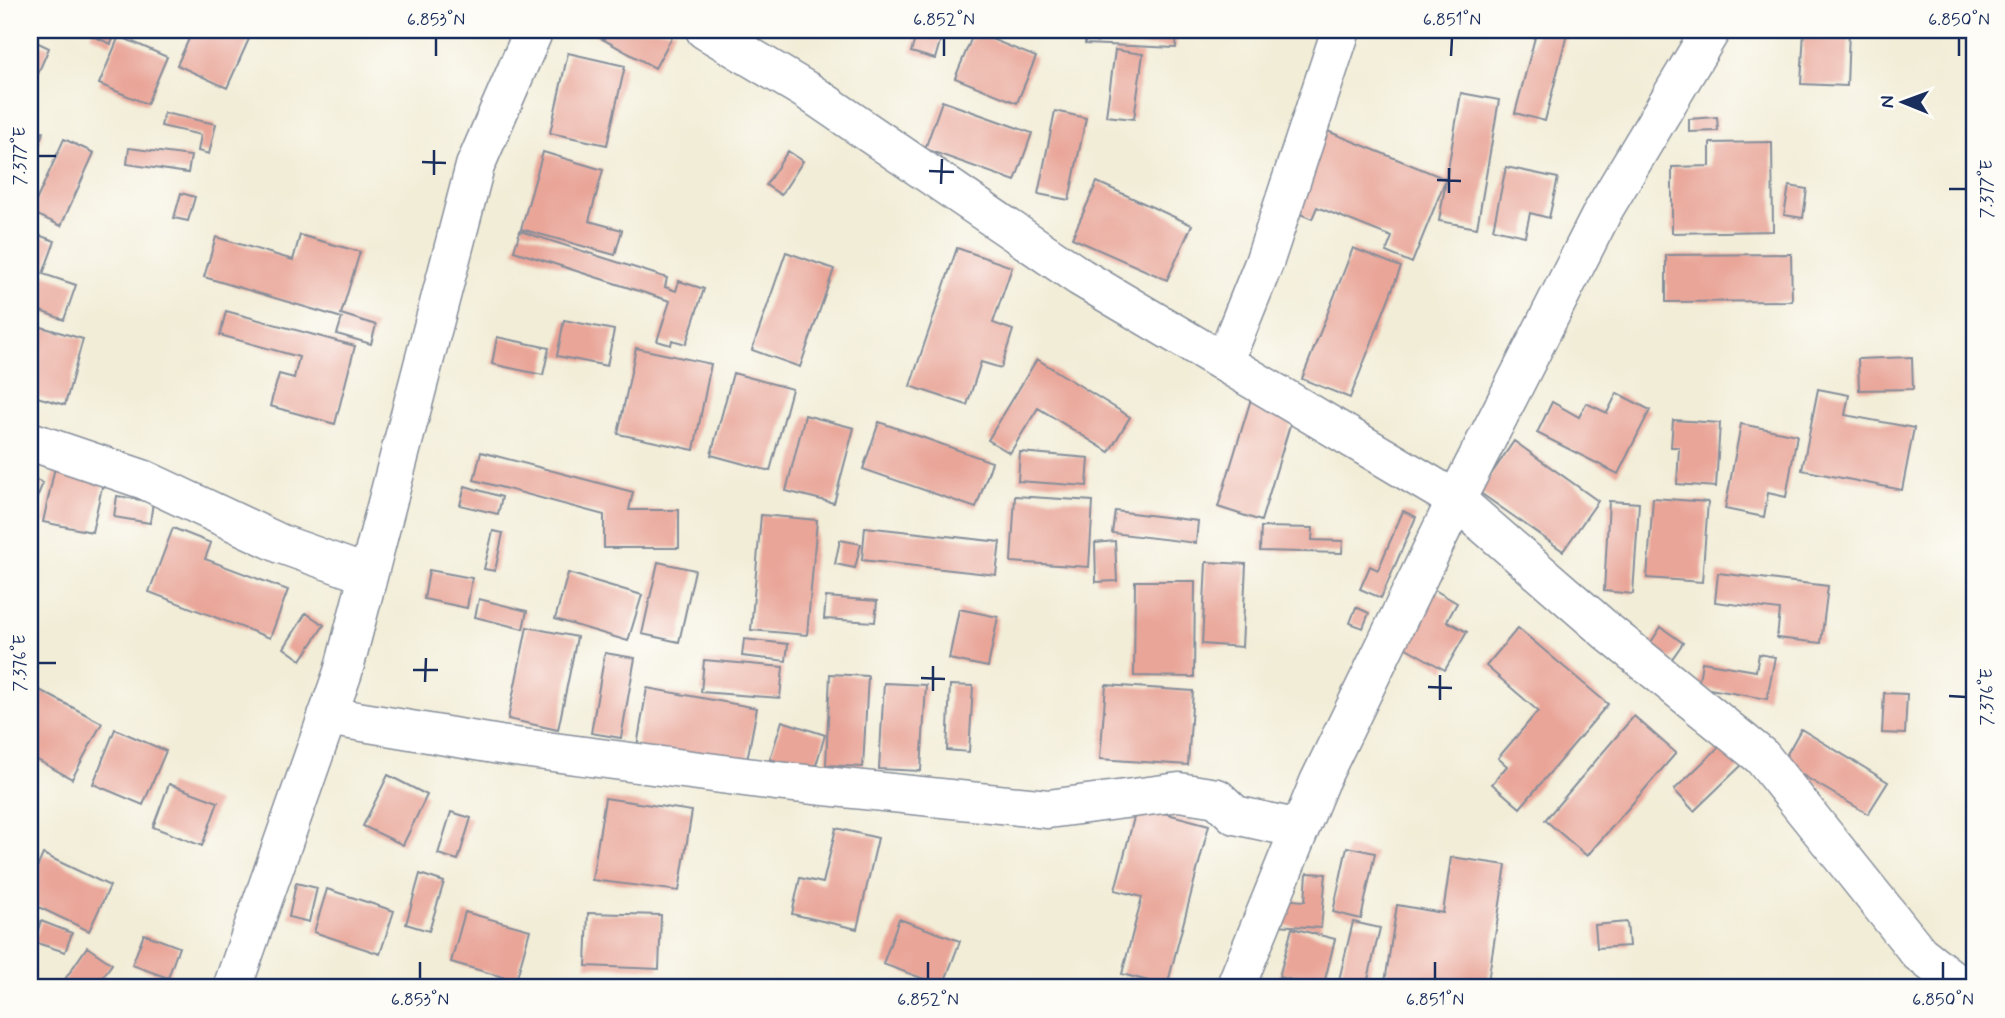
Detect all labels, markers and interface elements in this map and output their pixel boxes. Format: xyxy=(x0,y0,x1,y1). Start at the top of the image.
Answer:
text: 6.853°N xyxy=(407,8,465,32)
text: 6.852°N xyxy=(913,8,975,32)
text: 6.851°N xyxy=(1423,8,1481,32)
text: 6.850°N xyxy=(1928,8,1990,32)
north arrow xyxy=(1868,66,1938,136)
text: N xyxy=(1875,95,1900,108)
text: 7.377°E xyxy=(8,127,32,186)
text: 7.377°E xyxy=(1975,160,1999,219)
text: 7.376°E xyxy=(8,634,32,692)
text: 7.376°E xyxy=(1975,668,1999,726)
text: 6.853°N xyxy=(391,988,449,1012)
text: 6.852°N xyxy=(897,988,959,1012)
text: 6.851°N xyxy=(1406,988,1464,1012)
text: 6.850°N xyxy=(1912,988,1974,1012)

